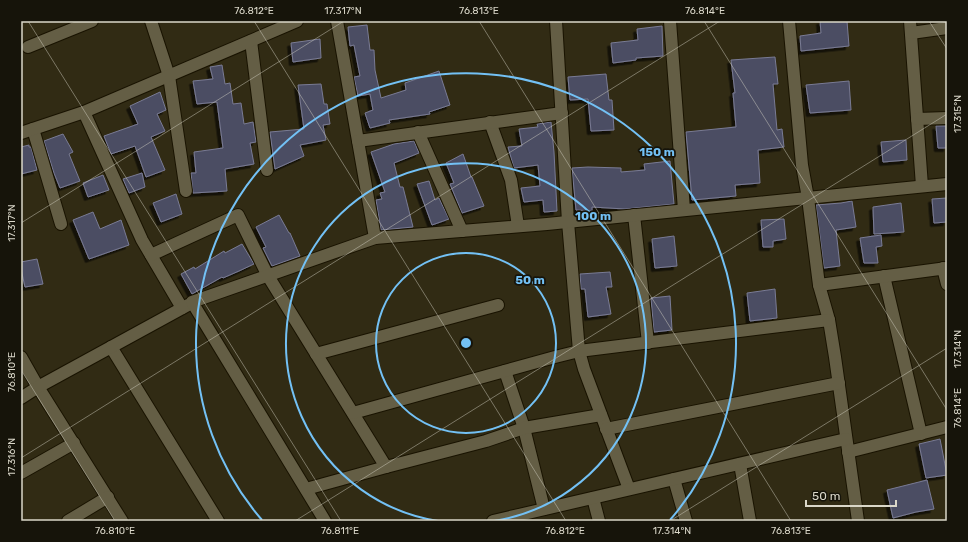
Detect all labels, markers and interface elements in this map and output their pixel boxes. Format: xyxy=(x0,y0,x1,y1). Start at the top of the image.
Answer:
text: 76.812°E xyxy=(234,5,274,17)
text: 17.317°N xyxy=(324,5,362,17)
text: 76.813°E xyxy=(459,5,499,17)
text: 76.814°E xyxy=(685,5,725,17)
text: 17.315°N xyxy=(952,95,964,133)
text: 150 m xyxy=(639,145,675,159)
text: 17.317°N xyxy=(6,204,18,242)
text: 100 m xyxy=(575,209,611,223)
text: 50 m xyxy=(515,273,545,287)
text: 17.314°N xyxy=(952,330,964,368)
centre of rings xyxy=(459,336,473,350)
text: 76.810°E xyxy=(6,352,18,392)
text: 76.814°E xyxy=(952,388,964,428)
text: 17.316°N xyxy=(6,438,18,476)
scale bar xyxy=(806,482,896,508)
text: 50 m xyxy=(812,489,840,503)
text: 76.810°E xyxy=(95,525,135,537)
text: 76.811°E xyxy=(321,525,359,537)
text: 76.812°E xyxy=(545,525,585,537)
text: 17.314°N xyxy=(653,525,691,537)
text: 76.813°E xyxy=(771,525,811,537)

